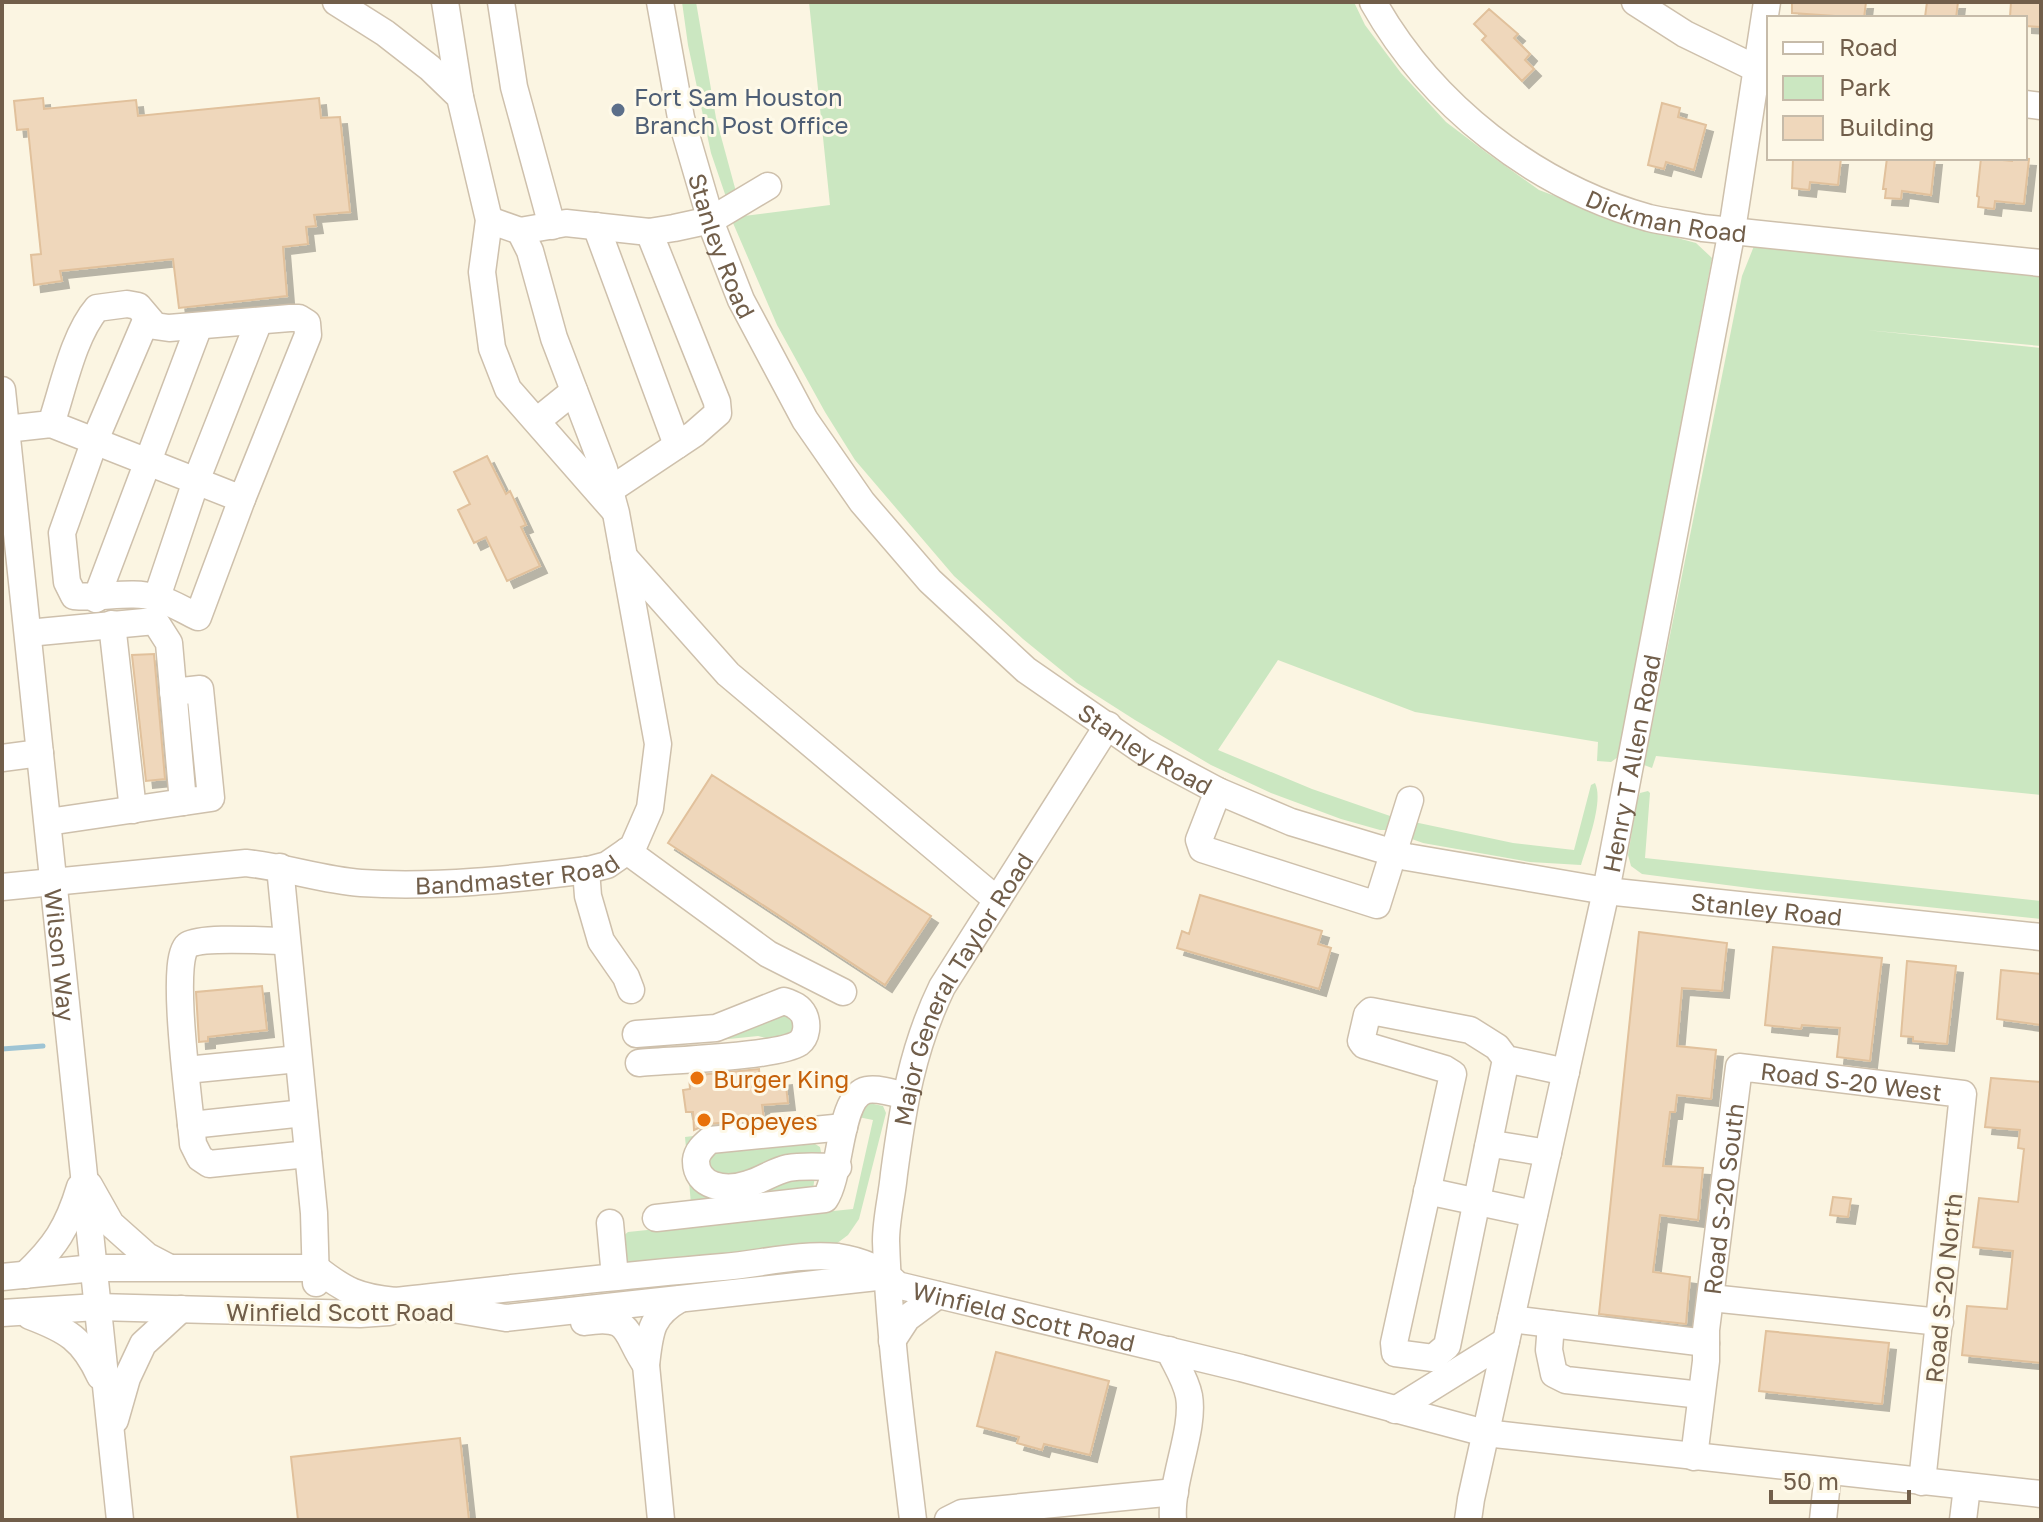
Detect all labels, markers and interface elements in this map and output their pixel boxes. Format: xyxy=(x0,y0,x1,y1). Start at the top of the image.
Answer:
legend xyxy=(1767,16,2027,160)
text: Road xyxy=(1839,32,1898,61)
text: Park xyxy=(1839,72,1891,101)
place label: Fort Sam Houston Branch Post Office xyxy=(634,82,849,139)
marker: Fort Sam Houston Branch Post Office xyxy=(609,101,627,119)
text: Building xyxy=(1839,112,1934,141)
street label: Stanley Road xyxy=(683,170,762,323)
street label: Dickman Road xyxy=(1582,182,1748,247)
street label: Henry T Allen Road xyxy=(1595,652,1665,875)
street label: Stanley Road xyxy=(1073,696,1218,800)
street label: Bandmaster Road xyxy=(414,847,624,899)
street label: Major General Taylor Road xyxy=(887,847,1038,1128)
street label: Stanley Road xyxy=(1690,886,1844,930)
street label: Wilson Way xyxy=(40,887,82,1023)
street label: Road S-20 West xyxy=(1759,1055,1944,1106)
place label: Burger King xyxy=(713,1064,849,1093)
marker: Burger King xyxy=(688,1069,706,1087)
street label: Road S-20 South xyxy=(1696,1101,1749,1296)
place label: Popeyes xyxy=(720,1106,818,1135)
marker: Popeyes xyxy=(695,1111,713,1129)
street label: Road S-20 North xyxy=(1919,1192,1967,1384)
street label: Winfield Scott Road xyxy=(910,1275,1138,1357)
street label: Winfield Scott Road xyxy=(226,1297,454,1326)
scale bar xyxy=(1771,1454,1909,1504)
text: 50 m xyxy=(1783,1466,1839,1495)

